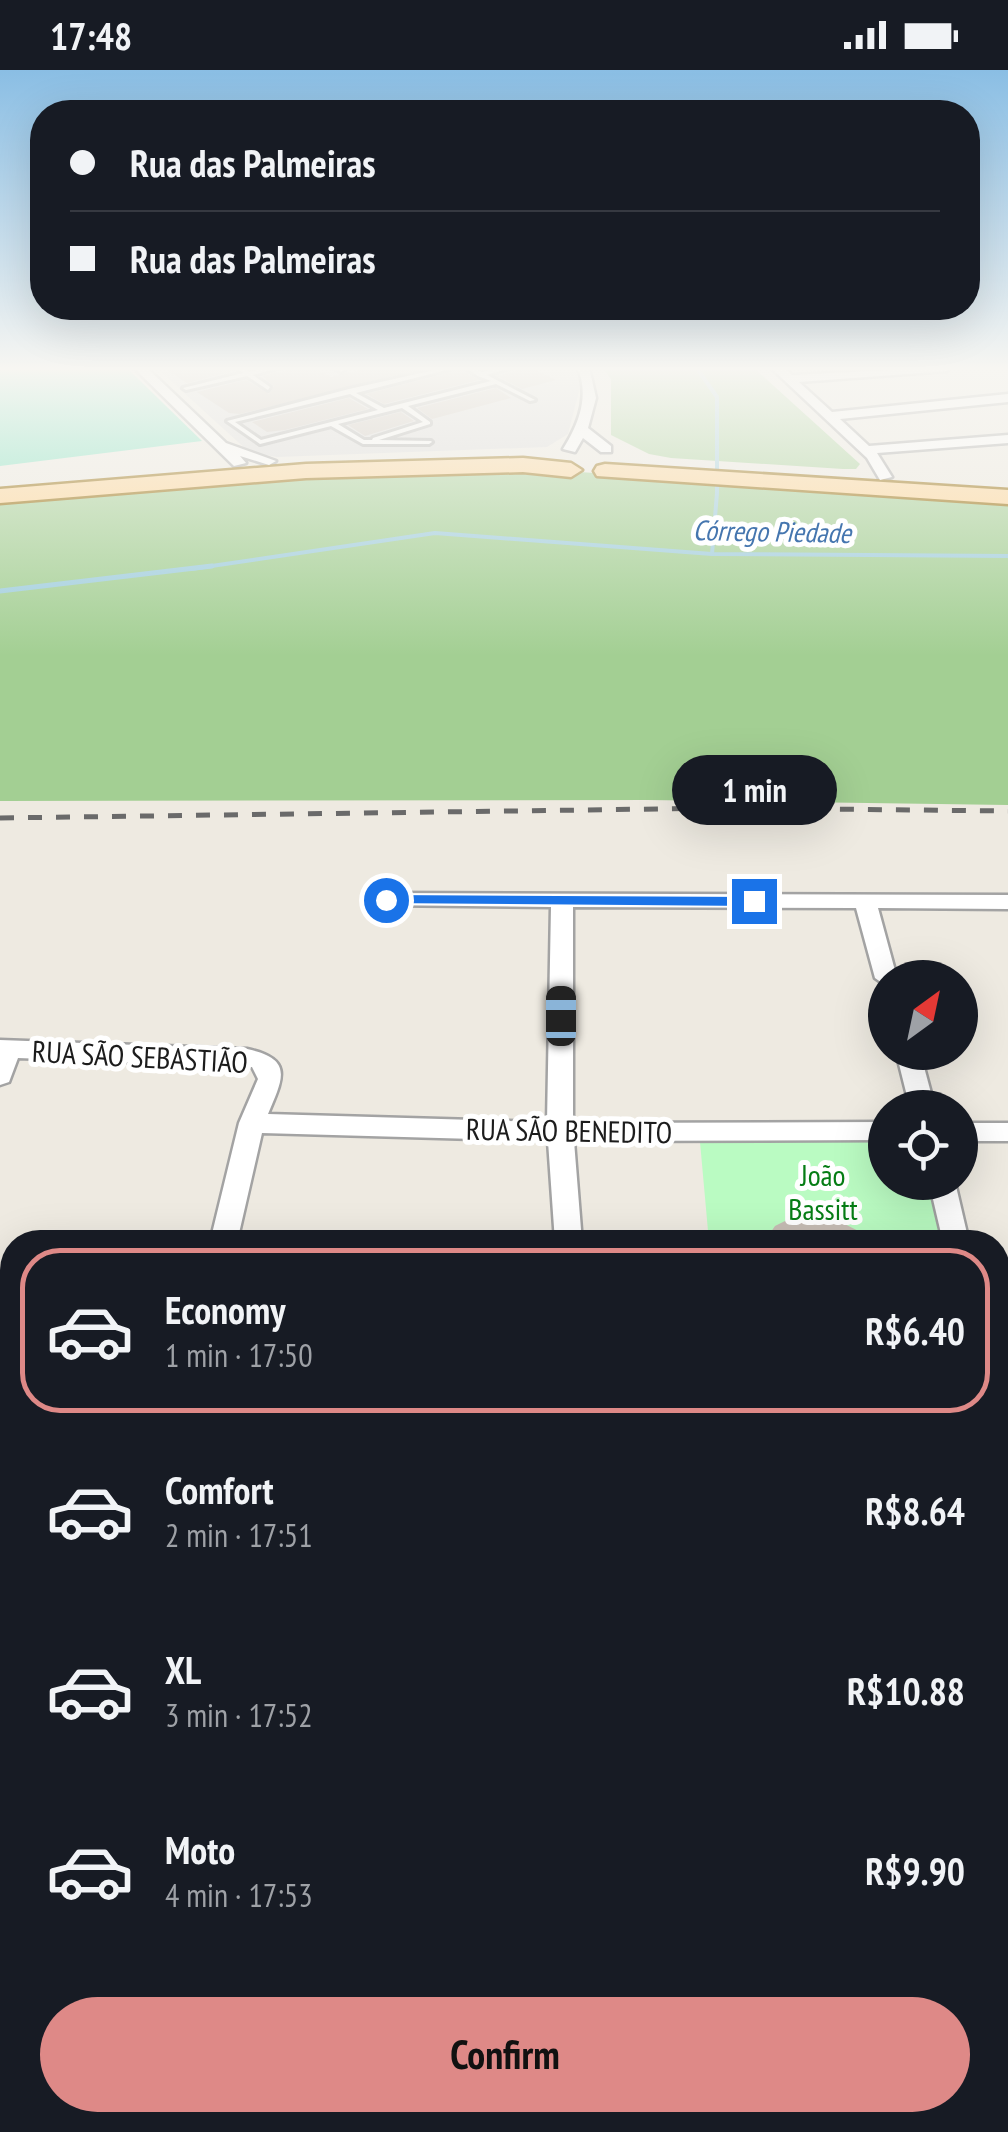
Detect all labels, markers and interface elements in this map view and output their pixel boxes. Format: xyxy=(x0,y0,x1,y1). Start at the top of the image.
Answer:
text: 17:48 xyxy=(50,11,132,60)
text: Rua das Palmeiras xyxy=(130,138,376,187)
text: Rua das Palmeiras xyxy=(130,234,376,283)
water label: Córrego Piedade xyxy=(693,511,854,551)
callout: 1 min xyxy=(672,756,836,826)
text: 1 min xyxy=(722,769,787,811)
route start xyxy=(364,878,409,923)
route end xyxy=(732,879,777,924)
north arrow xyxy=(868,960,978,1070)
map controls xyxy=(868,960,978,1200)
car xyxy=(546,986,576,1046)
street label: RUA SÃO SEBASTIÃO xyxy=(31,1031,249,1081)
button: locate xyxy=(868,1090,978,1200)
street label: RUA SÃO BENEDITO xyxy=(466,1109,672,1151)
park label: João Bassitt xyxy=(788,1155,858,1228)
text: Economy xyxy=(165,1285,285,1334)
icon: car xyxy=(45,1286,135,1376)
text: R$6.40 xyxy=(865,1306,965,1355)
text: 1 min · 17:50 xyxy=(165,1334,313,1376)
text: Comfort xyxy=(165,1465,274,1514)
icon: car xyxy=(45,1466,135,1556)
text: R$8.64 xyxy=(865,1486,965,1535)
text: 2 min · 17:51 xyxy=(165,1514,313,1556)
text: XL xyxy=(165,1645,201,1694)
icon: car xyxy=(45,1646,135,1736)
text: R$10.88 xyxy=(847,1666,965,1715)
text: 3 min · 17:52 xyxy=(165,1694,313,1736)
text: Moto xyxy=(165,1825,235,1874)
icon: car xyxy=(45,1826,135,1916)
text: R$9.90 xyxy=(865,1846,965,1895)
text: 4 min · 17:53 xyxy=(165,1874,313,1916)
button: Confirm xyxy=(40,1997,970,2112)

